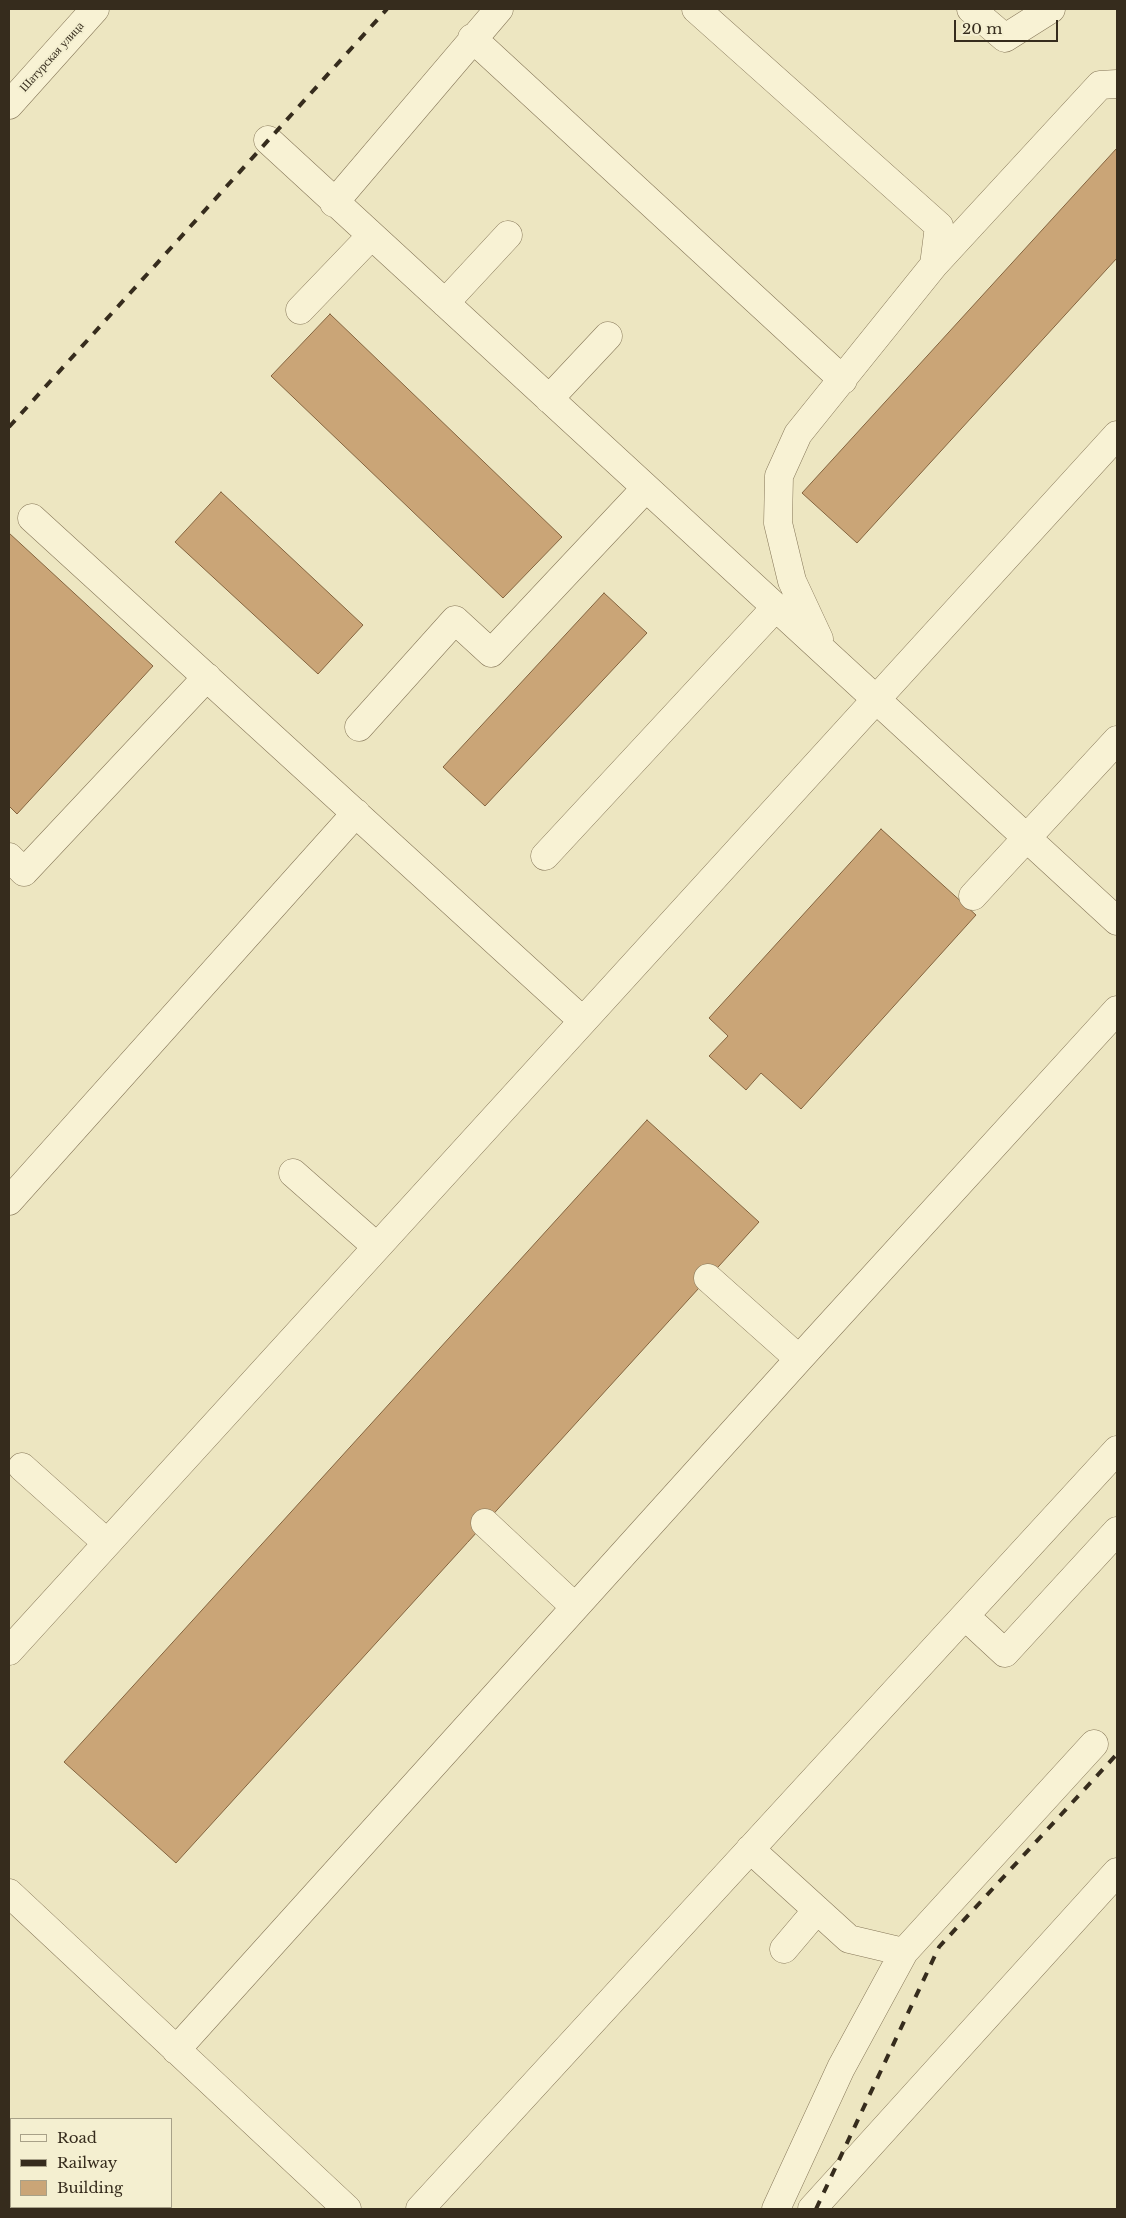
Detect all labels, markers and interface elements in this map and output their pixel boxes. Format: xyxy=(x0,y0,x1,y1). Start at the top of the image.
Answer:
scale bar xyxy=(956,10,1060,42)
street label: Шатурская улица xyxy=(17,19,87,95)
text: 20 m xyxy=(962,19,1002,38)
legend xyxy=(10,2118,172,2208)
text: Road xyxy=(57,2128,97,2147)
text: Railway xyxy=(57,2153,117,2172)
text: Building xyxy=(57,2178,123,2197)

